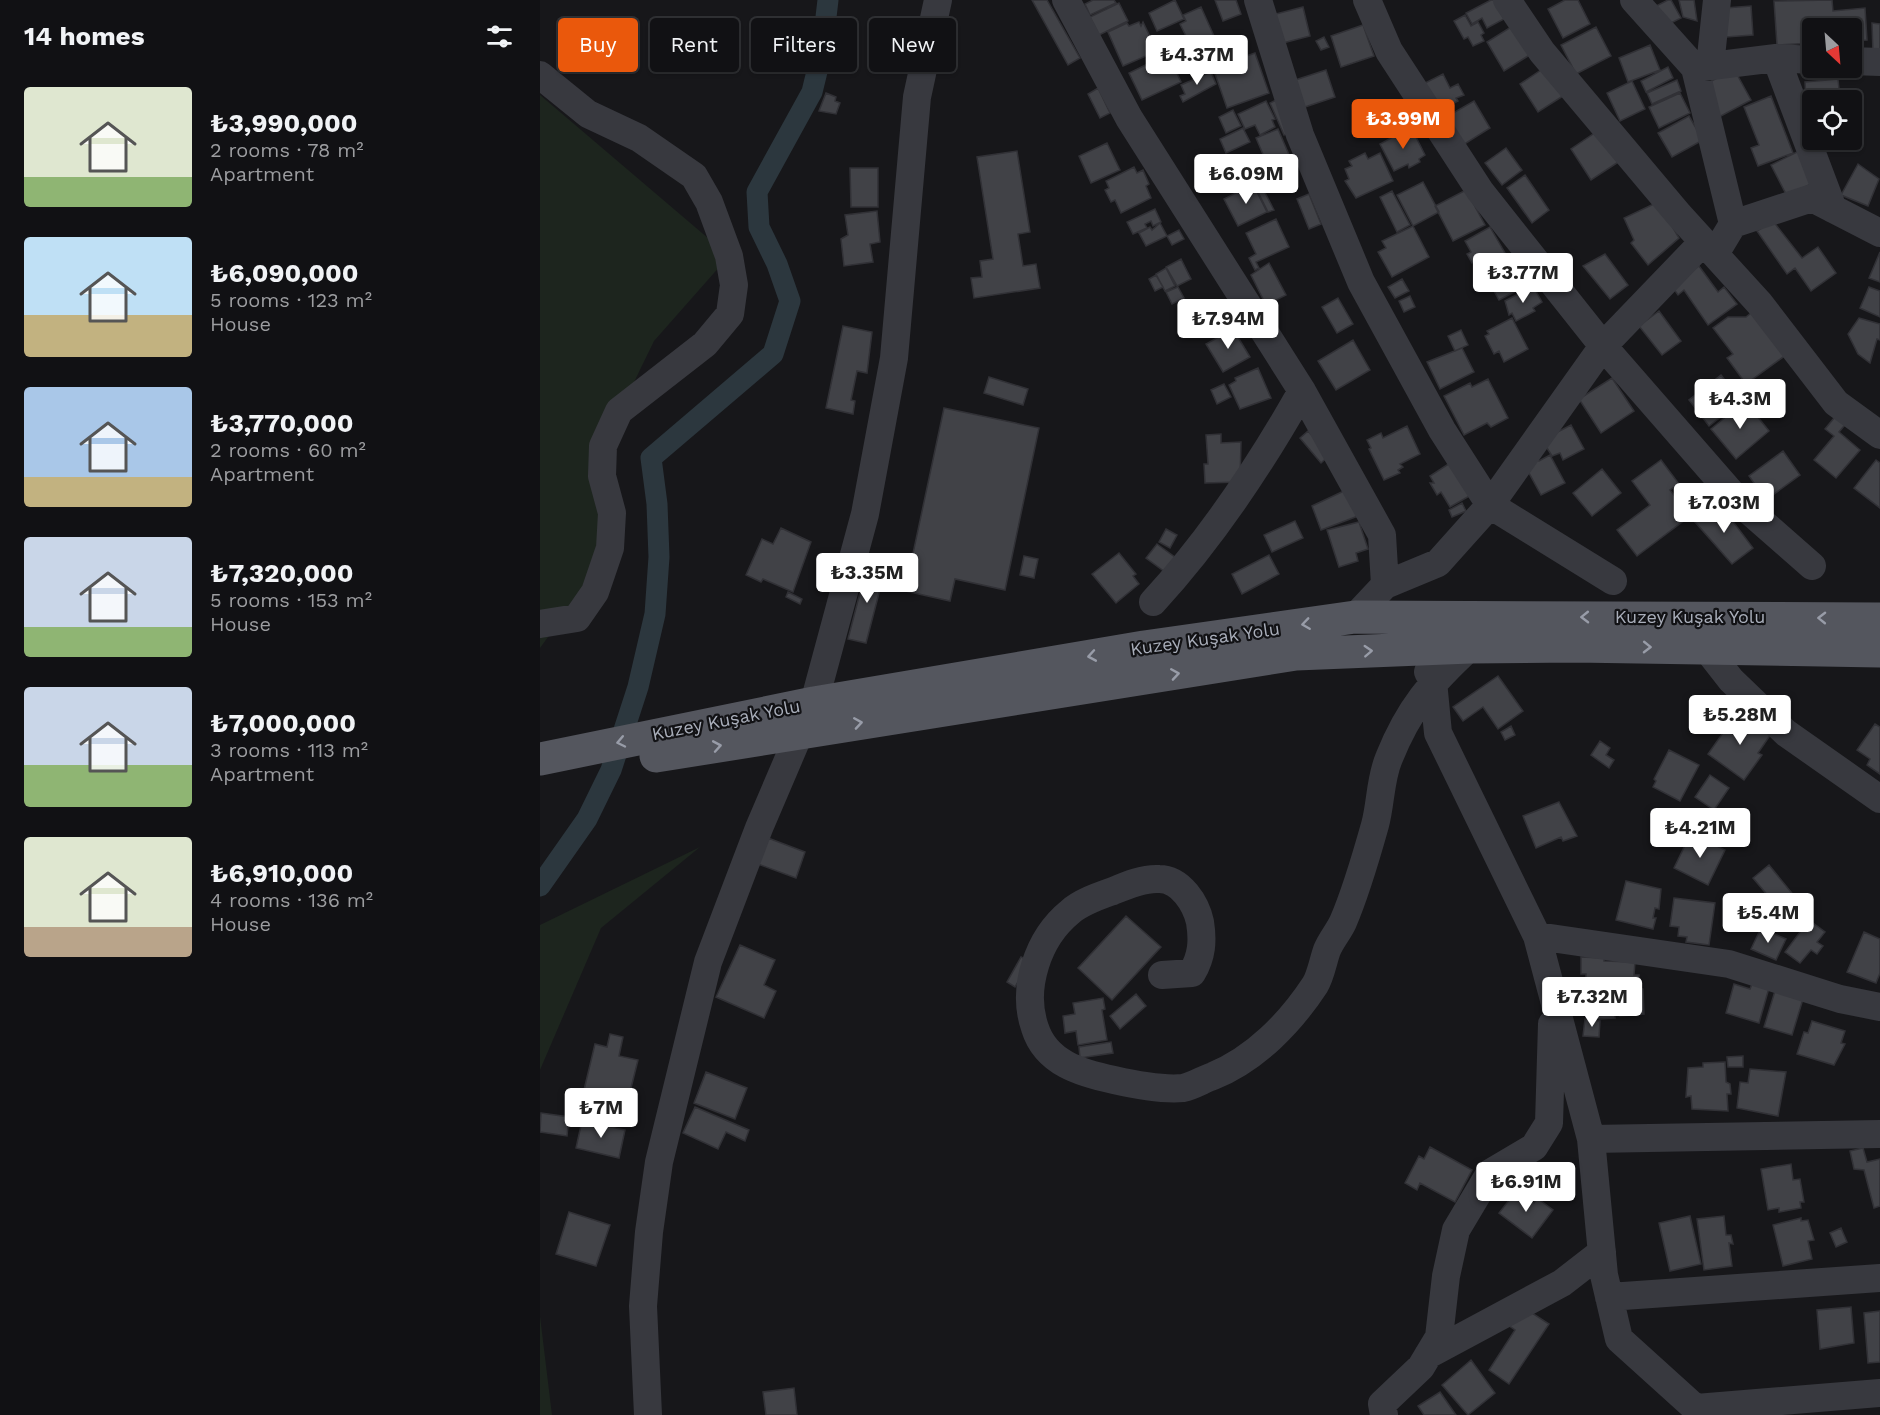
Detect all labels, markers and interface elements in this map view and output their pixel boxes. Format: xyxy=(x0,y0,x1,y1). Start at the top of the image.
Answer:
chip: Buy xyxy=(558,18,638,72)
chip: Rent xyxy=(650,18,739,72)
chip: Filters xyxy=(751,18,857,72)
chip: New xyxy=(869,18,956,72)
north arrow xyxy=(1802,18,1862,78)
map controls xyxy=(1802,18,1862,150)
icon: filters xyxy=(483,20,516,53)
text: 14 homes xyxy=(24,21,145,51)
pin: ₺4.37M xyxy=(1148,35,1246,86)
text: ₺4.37M xyxy=(1160,42,1234,66)
button: locate xyxy=(1802,90,1862,150)
pin: ₺3.99M xyxy=(1354,99,1452,150)
text: ₺3.99M xyxy=(1366,106,1440,130)
text: ₺3,990,000 xyxy=(210,108,357,138)
icon: home xyxy=(72,111,144,183)
text: 2 rooms · 78 m² xyxy=(210,138,364,162)
pin: ₺6.09M xyxy=(1197,154,1295,205)
text: ₺6.09M xyxy=(1208,161,1284,185)
text: Apartment xyxy=(210,162,314,186)
pin: ₺3.77M xyxy=(1474,253,1572,304)
text: ₺6,090,000 xyxy=(210,258,359,288)
text: ₺3.77M xyxy=(1487,260,1559,284)
icon: home xyxy=(72,261,144,333)
text: 5 rooms · 123 m² xyxy=(210,288,372,312)
pin: ₺7.94M xyxy=(1179,299,1277,350)
text: ₺7.94M xyxy=(1191,306,1265,330)
text: House xyxy=(210,312,271,336)
pin: ₺4.3M xyxy=(1698,379,1782,430)
text: ₺4.3M xyxy=(1709,386,1771,410)
text: ₺3,770,000 xyxy=(210,408,353,438)
icon: home xyxy=(72,411,144,483)
text: 2 rooms · 60 m² xyxy=(210,438,366,462)
text: Apartment xyxy=(210,462,314,486)
pin: ₺7.03M xyxy=(1675,483,1773,534)
text: ₺7.03M xyxy=(1688,490,1760,514)
pin: ₺3.35M xyxy=(818,553,916,604)
text: ₺7,320,000 xyxy=(210,558,354,588)
text: ₺3.35M xyxy=(830,560,904,584)
icon: home xyxy=(72,561,144,633)
text: 5 rooms · 153 m² xyxy=(210,588,372,612)
street label: Kuzey Kuşak Yolu xyxy=(1615,606,1765,627)
one-way arrow xyxy=(1580,611,1589,623)
text: House xyxy=(210,612,271,636)
one-way arrow xyxy=(1817,612,1826,624)
street label: Kuzey Kuşak Yolu xyxy=(1129,618,1281,659)
one-way arrow xyxy=(1301,618,1311,630)
one-way arrow xyxy=(1643,641,1652,653)
one-way arrow xyxy=(1364,645,1373,657)
one-way arrow xyxy=(1088,649,1098,662)
one-way arrow xyxy=(1170,668,1180,680)
street label: Kuzey Kuşak Yolu xyxy=(650,695,802,744)
pin: ₺5.28M xyxy=(1691,695,1789,746)
text: ₺5.28M xyxy=(1703,702,1777,726)
text: ₺7,000,000 xyxy=(210,708,356,738)
icon: home xyxy=(72,711,144,783)
one-way arrow xyxy=(852,717,862,730)
one-way arrow xyxy=(616,734,626,747)
text: 3 rooms · 113 m² xyxy=(210,738,368,762)
one-way arrow xyxy=(712,740,722,753)
text: Apartment xyxy=(210,762,314,786)
pin: ₺4.21M xyxy=(1651,808,1749,859)
text: ₺4.21M xyxy=(1664,815,1736,839)
text: ₺6,910,000 xyxy=(210,858,353,888)
icon: home xyxy=(72,861,144,933)
text: 4 rooms · 136 m² xyxy=(210,888,373,912)
pin: ₺5.4M xyxy=(1726,893,1810,944)
text: ₺5.4M xyxy=(1737,900,1799,924)
text: House xyxy=(210,912,271,936)
pin: ₺7.32M xyxy=(1543,977,1641,1028)
text: ₺7.32M xyxy=(1556,984,1628,1008)
pin: ₺7M xyxy=(572,1088,630,1139)
text: ₺7M xyxy=(579,1095,623,1119)
pin: ₺6.91M xyxy=(1477,1162,1575,1213)
text: ₺6.91M xyxy=(1490,1169,1562,1193)

